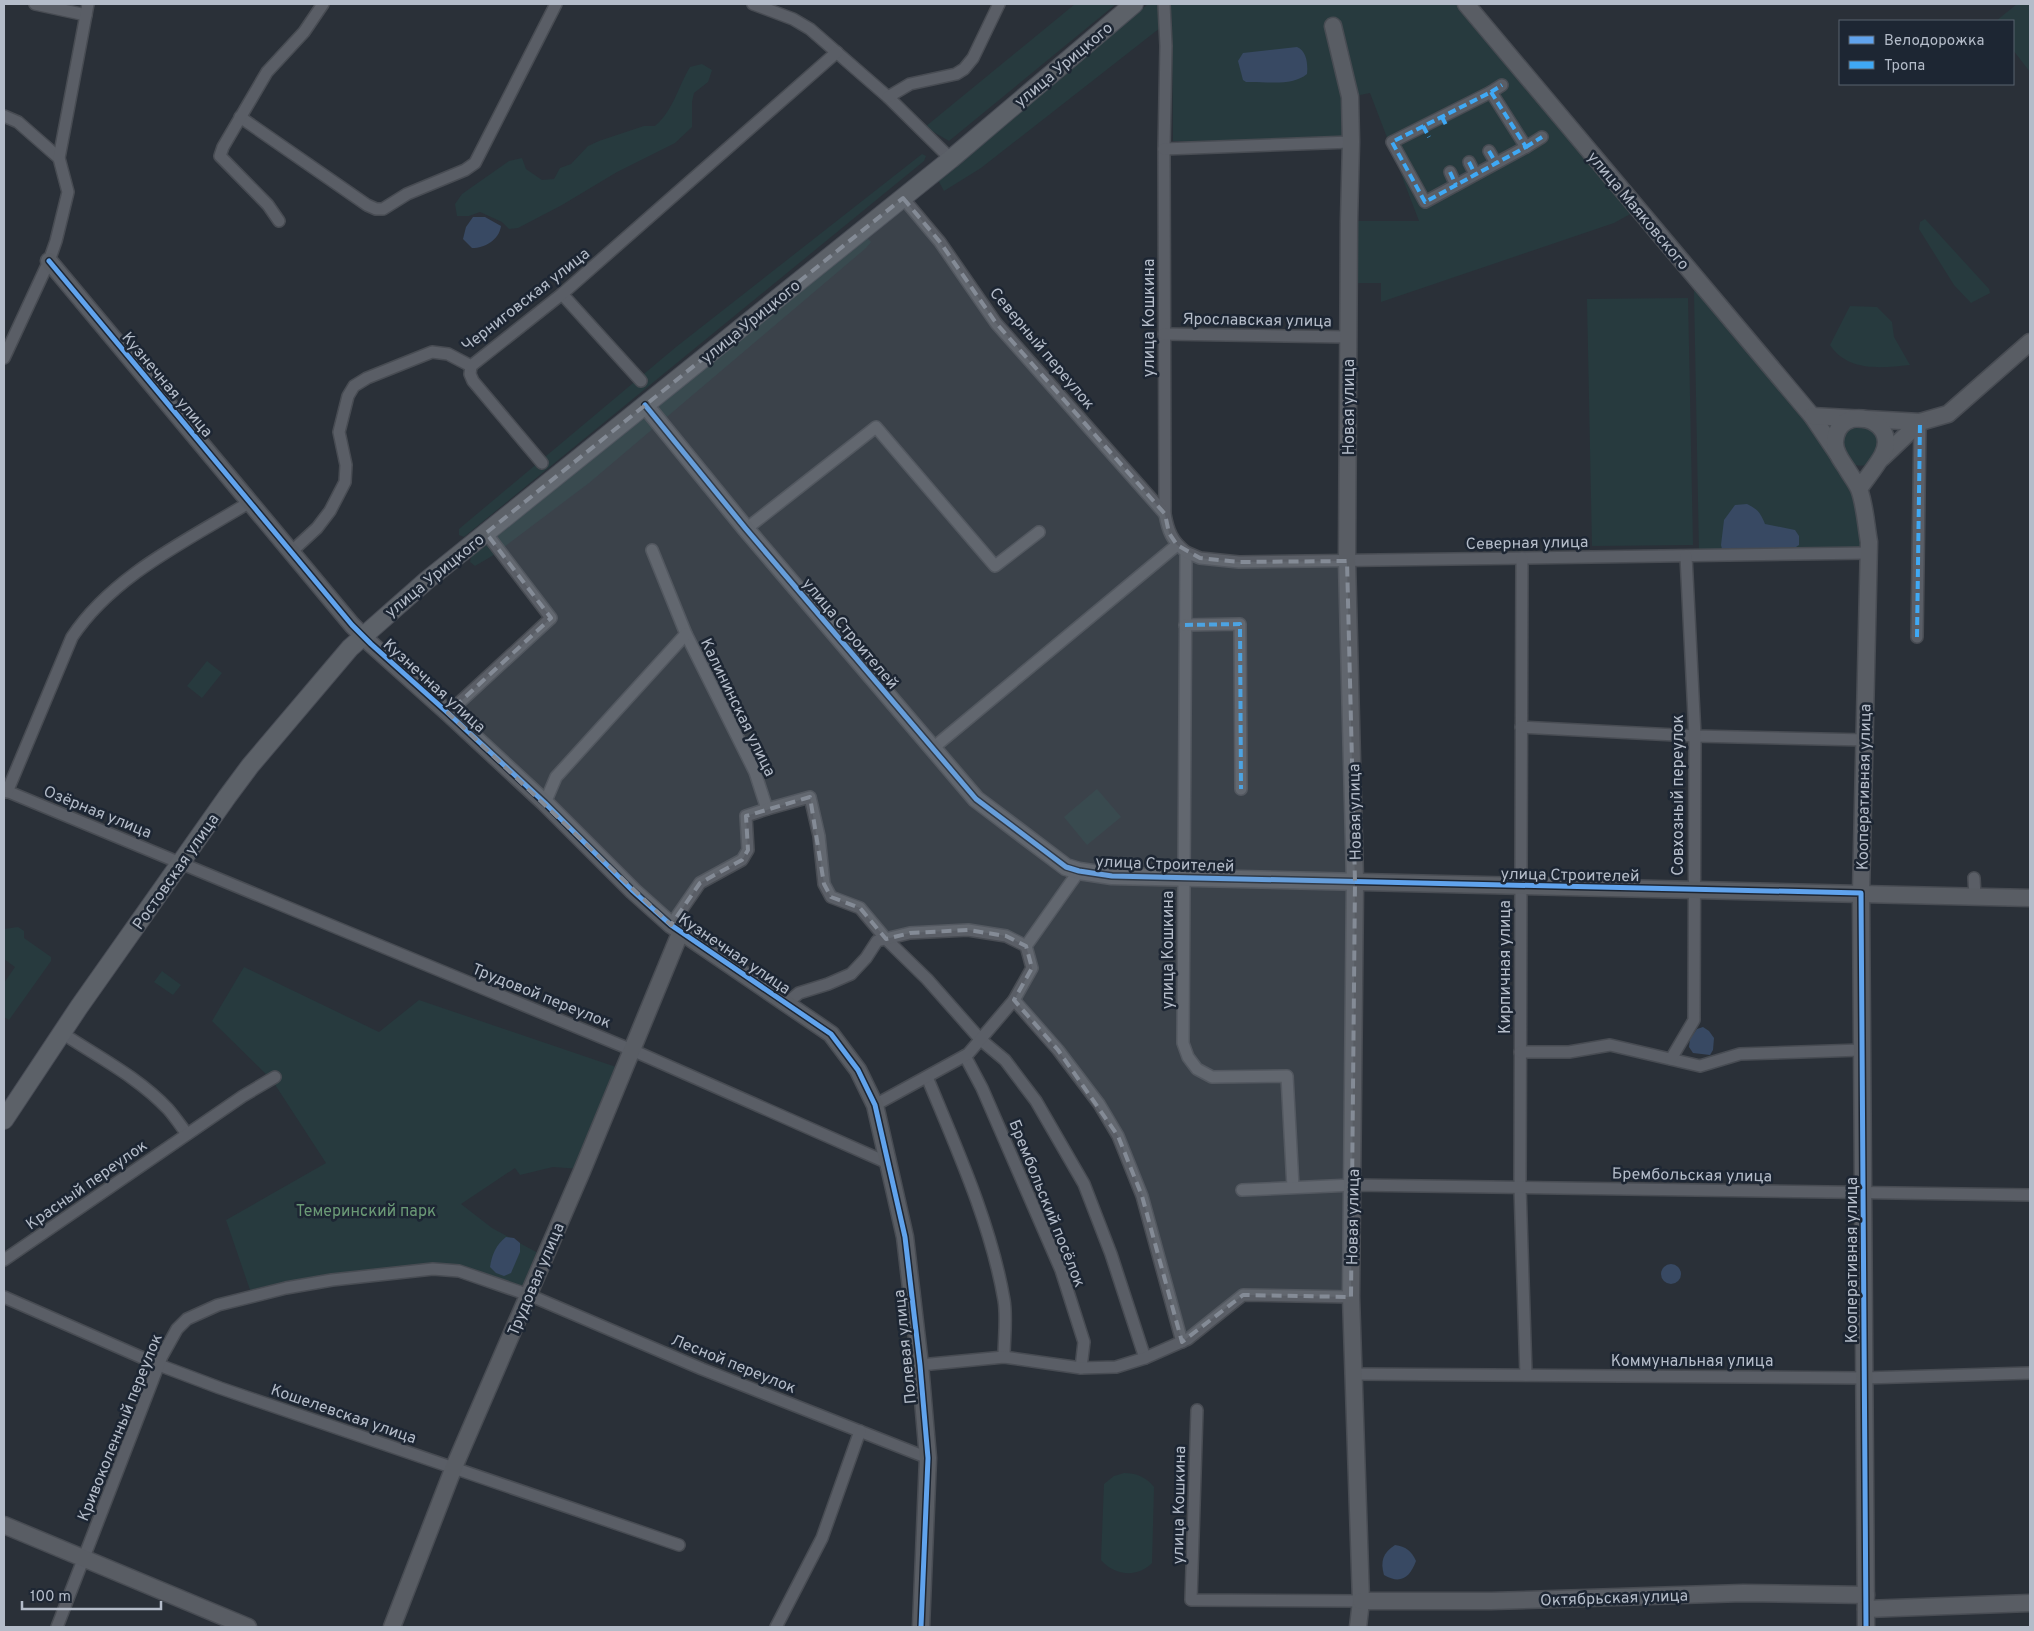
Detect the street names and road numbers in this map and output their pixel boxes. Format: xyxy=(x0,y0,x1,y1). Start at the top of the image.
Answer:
street label: улица Урицкого xyxy=(1011,19,1118,112)
street label: улица Маяковского xyxy=(1582,148,1693,275)
street label: Черниговская улица xyxy=(458,244,594,357)
street label: улица Кошкина xyxy=(1140,259,1160,377)
street label: улица Урицкого xyxy=(697,276,805,369)
street label: Северный переулок xyxy=(985,284,1098,414)
street label: Ярославская улица xyxy=(1182,310,1332,332)
street label: Кузнечная улица xyxy=(117,329,216,442)
street label: Новая улица xyxy=(1340,359,1360,455)
street label: улица Урицкого xyxy=(381,530,489,623)
street label: Северная улица xyxy=(1466,533,1589,555)
street label: улица Строителей xyxy=(797,575,902,694)
street label: Кузнечная улица xyxy=(378,635,489,738)
street label: Калининская улица xyxy=(695,635,779,780)
street label: Кооперативная улица xyxy=(1854,704,1876,870)
street label: Совхозный переулок xyxy=(1669,714,1689,876)
street label: Новая улица xyxy=(1345,764,1367,860)
street label: Озёрная улица xyxy=(40,782,154,844)
street label: Ростовская улица xyxy=(129,810,224,934)
street label: улица Строителей xyxy=(1095,853,1235,877)
street label: улица Строителей xyxy=(1500,865,1640,887)
street label: улица Кошкина xyxy=(1159,891,1179,1009)
street label: Кирпичная улица xyxy=(1496,900,1516,1034)
street label: Кузнечная улица xyxy=(674,910,794,1000)
street label: Трудовой переулок xyxy=(469,960,614,1034)
street label: Брембольский посёлок xyxy=(1003,1117,1089,1290)
street label: Красный переулок xyxy=(23,1136,152,1235)
street label: Брембольская улица xyxy=(1612,1165,1772,1187)
street label: Новая улица xyxy=(1343,1169,1365,1265)
street label: Кооперативная улица xyxy=(1843,1177,1863,1343)
street label: Трудовая улица xyxy=(504,1220,570,1339)
street label: Полевая улица xyxy=(890,1289,922,1405)
street label: Кривоколенный переулок xyxy=(74,1331,168,1525)
street label: Лесной переулок xyxy=(668,1331,799,1399)
street label: Коммунальная улица xyxy=(1611,1352,1773,1372)
street label: Кошелевская улица xyxy=(268,1381,419,1449)
street label: улица Кошкина xyxy=(1169,1446,1191,1565)
street label: Октябрьская улица xyxy=(1540,1586,1688,1612)

